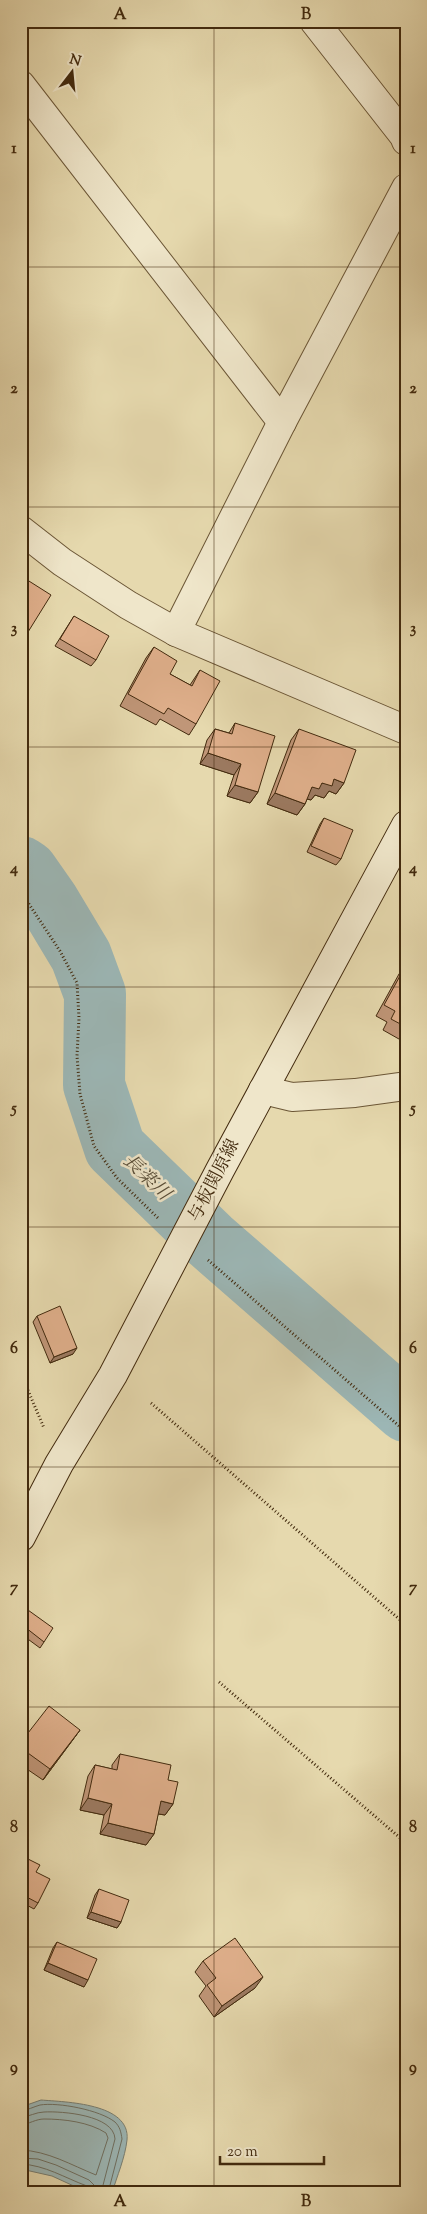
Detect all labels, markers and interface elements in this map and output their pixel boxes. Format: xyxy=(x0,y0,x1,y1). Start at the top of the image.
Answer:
text: A xyxy=(114,4,127,27)
text: B xyxy=(301,4,311,27)
north arrow xyxy=(48,48,98,98)
text: N xyxy=(67,50,83,73)
text: 1 xyxy=(11,138,17,161)
text: 1 xyxy=(410,138,416,161)
text: 2 xyxy=(10,378,18,401)
text: 2 xyxy=(409,378,417,401)
text: 3 xyxy=(11,618,18,641)
text: 3 xyxy=(410,618,417,641)
text: 4 xyxy=(9,858,18,881)
text: 4 xyxy=(408,858,417,881)
text: 5 xyxy=(9,1098,17,1121)
text: 5 xyxy=(408,1098,416,1121)
street label: 与板関原線 xyxy=(183,1135,247,1227)
water label: 長楽川 xyxy=(116,1148,177,1209)
text: 6 xyxy=(10,1338,18,1361)
text: 6 xyxy=(409,1338,417,1361)
text: 7 xyxy=(10,1577,19,1600)
text: 7 xyxy=(409,1577,418,1600)
text: 8 xyxy=(10,1817,18,1840)
text: 8 xyxy=(409,1817,417,1840)
text: 9 xyxy=(10,2057,18,2080)
text: 9 xyxy=(409,2057,417,2080)
scale bar xyxy=(220,2134,323,2166)
text: 20 m xyxy=(227,2142,258,2163)
text: A xyxy=(114,2191,127,2214)
text: B xyxy=(301,2191,311,2214)

